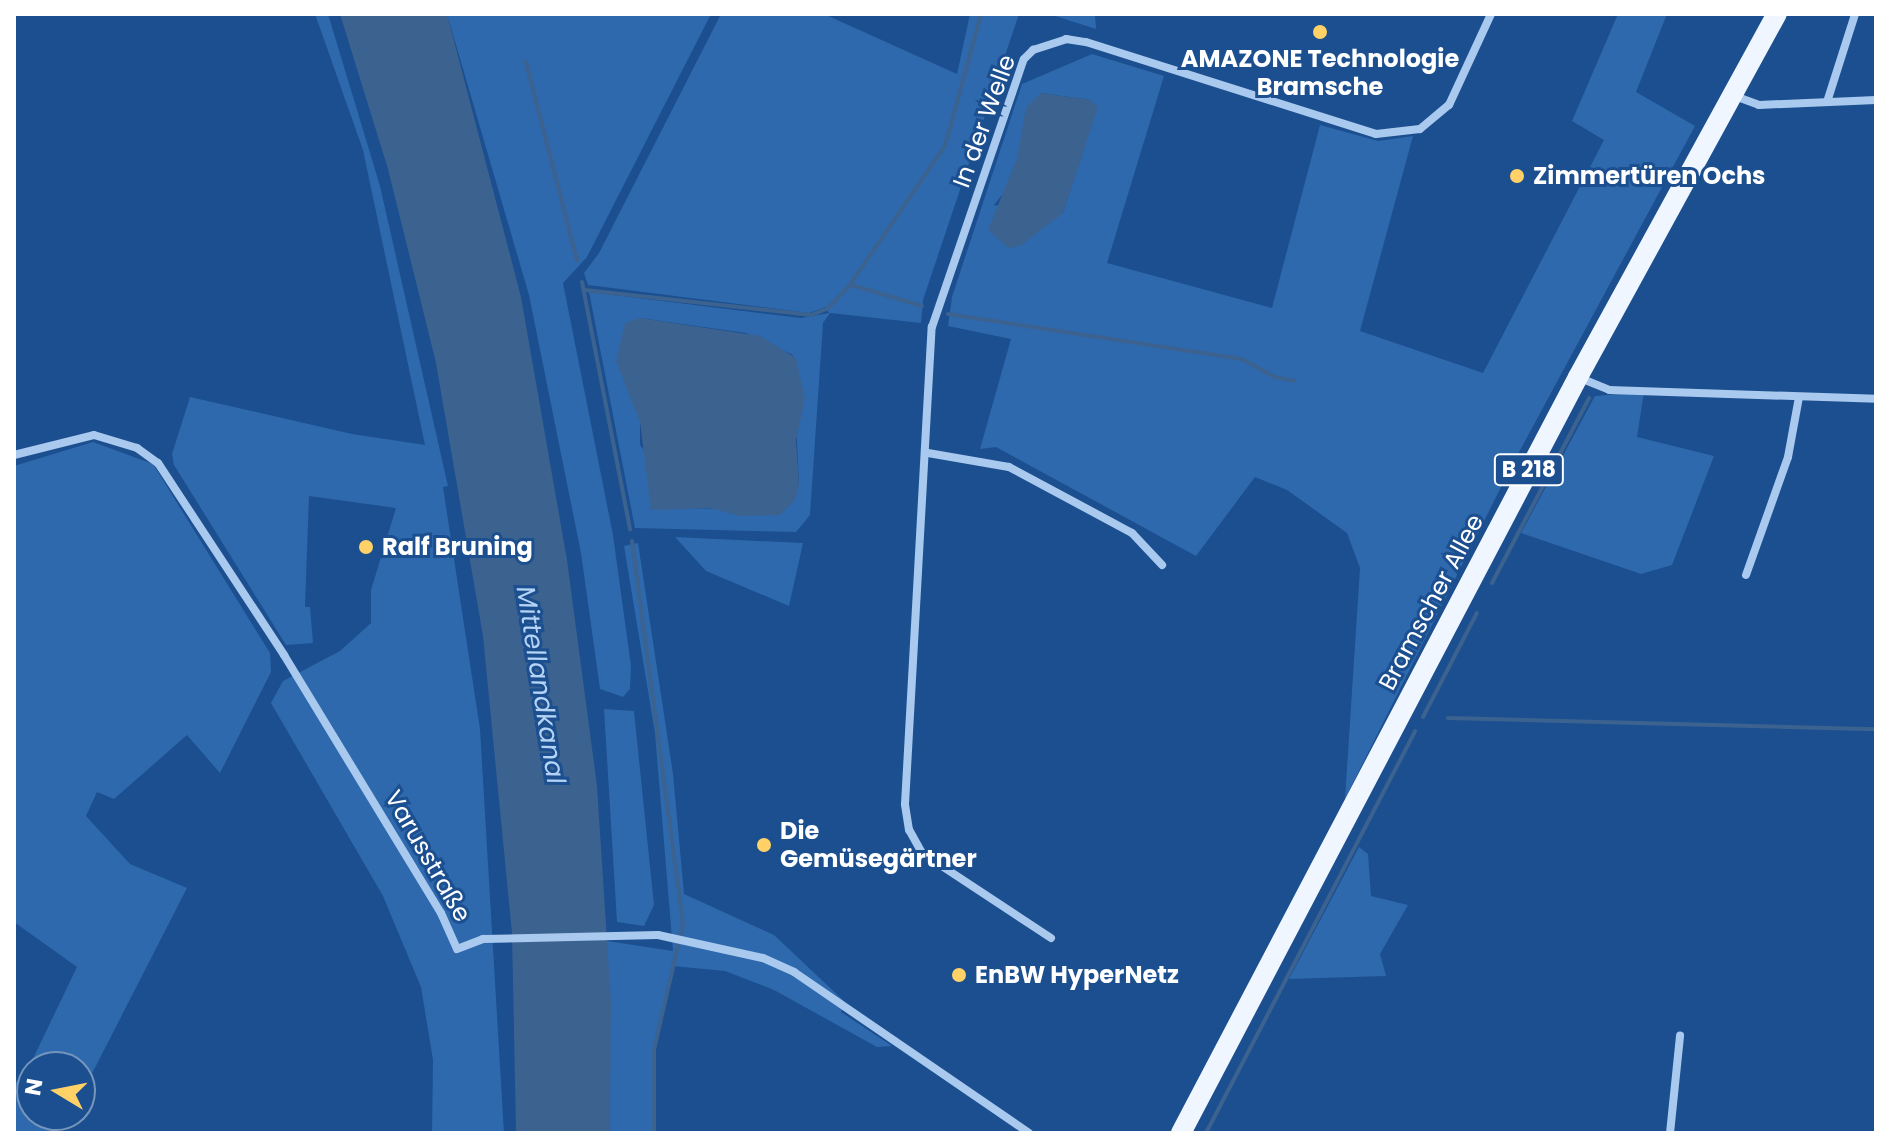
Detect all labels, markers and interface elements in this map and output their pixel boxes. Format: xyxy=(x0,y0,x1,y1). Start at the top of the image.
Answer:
marker: AMAZONE Technologie Bramsche xyxy=(1311,23,1329,41)
place label: AMAZONE Technologie Bramsche xyxy=(1181,45,1459,101)
street label: In der Welle xyxy=(947,51,1021,191)
place label: Zimmertüren Ochs xyxy=(1533,162,1765,190)
marker: Zimmertüren Ochs xyxy=(1508,167,1526,185)
road number: B 218 xyxy=(1493,452,1565,488)
street label: Bramscher Allee xyxy=(1373,509,1489,695)
place label: Ralf Bruning xyxy=(382,533,533,561)
marker: Ralf Bruning xyxy=(357,538,375,556)
water label: Mittellandkanal xyxy=(509,584,571,786)
street label: Varusstraße xyxy=(379,785,477,927)
place label: Die Gemüsegärtner xyxy=(780,817,977,873)
marker: Die Gemüsegärtner xyxy=(755,836,773,854)
place label: EnBW HyperNetz xyxy=(975,961,1179,989)
marker: EnBW HyperNetz xyxy=(950,966,968,984)
north arrow xyxy=(16,1051,96,1131)
text: N xyxy=(17,1076,51,1098)

